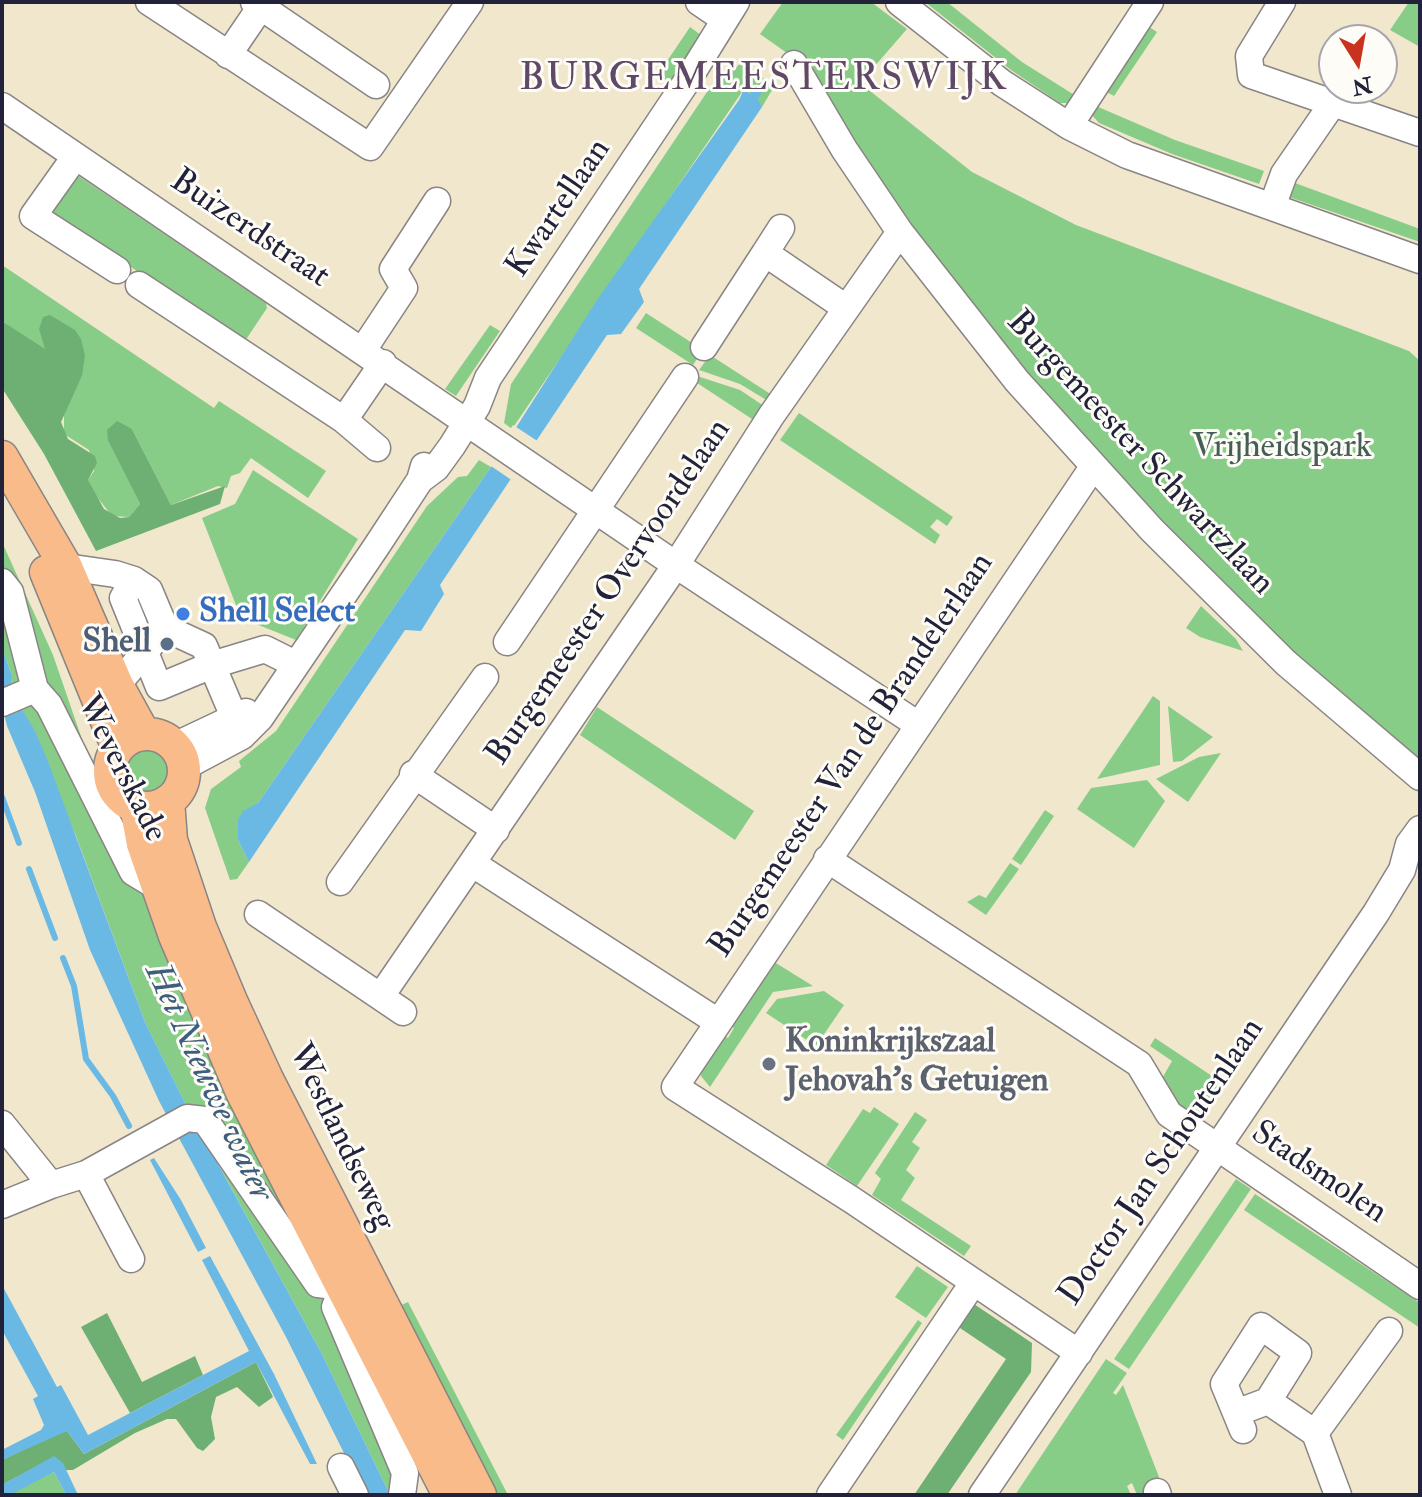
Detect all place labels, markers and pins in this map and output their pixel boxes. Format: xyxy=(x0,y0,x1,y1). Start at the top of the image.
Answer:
place label: Shell Select xyxy=(199,594,355,634)
marker: Shell Select xyxy=(174,605,192,623)
place label: Shell xyxy=(83,624,151,664)
marker: Shell xyxy=(158,635,176,653)
place label: Koninkrijkszaal Jehovah's Getuigen xyxy=(785,1024,1048,1104)
marker: Koninkrijkszaal Jehovah's Getuigen xyxy=(760,1055,778,1073)

